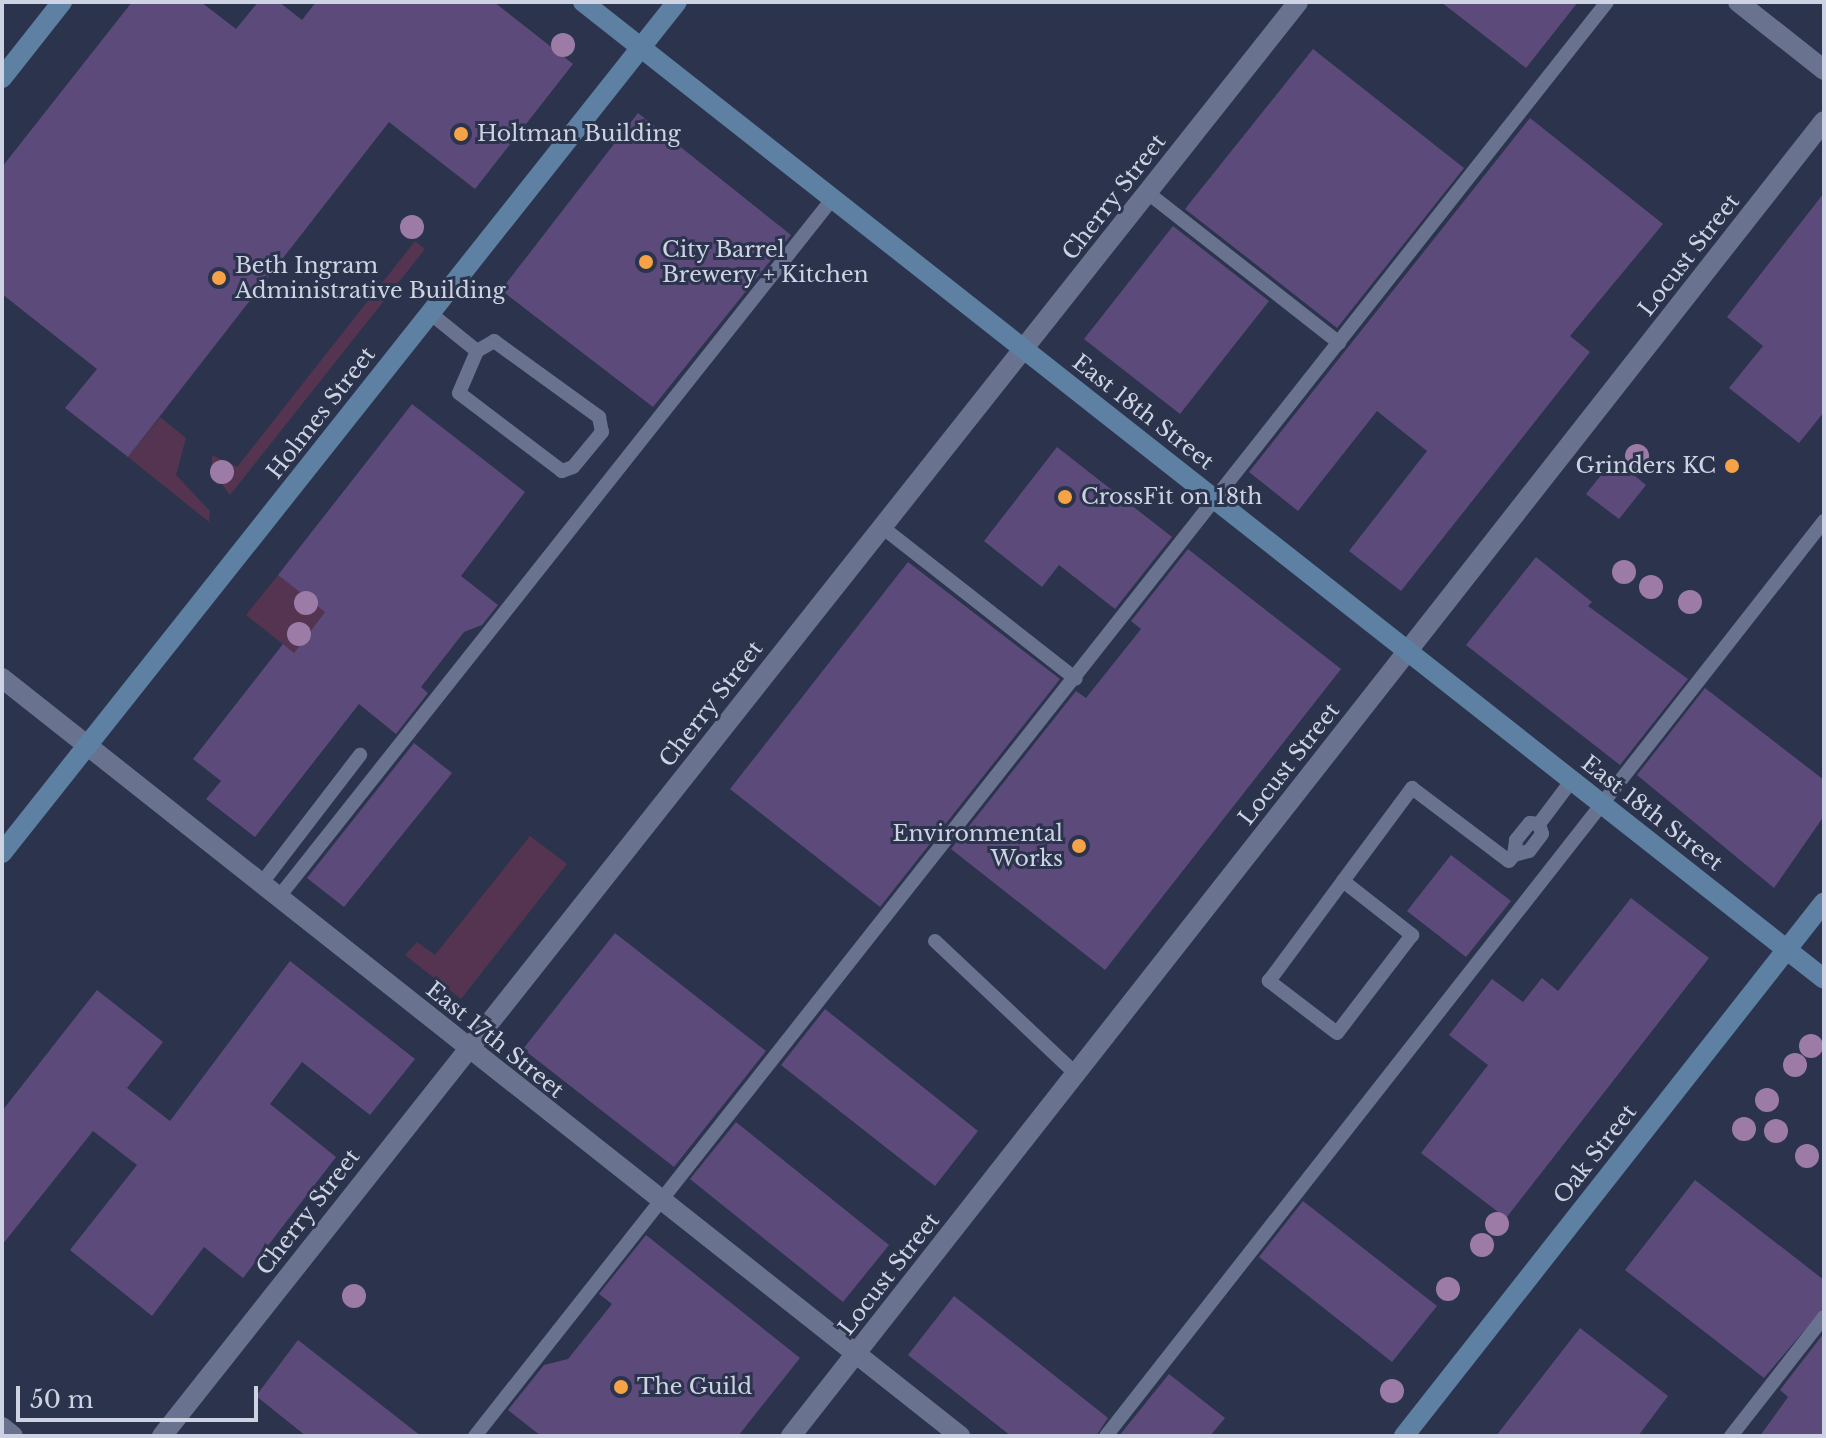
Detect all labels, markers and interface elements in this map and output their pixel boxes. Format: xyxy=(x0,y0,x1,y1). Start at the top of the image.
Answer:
place label: Holtman Building xyxy=(477,121,681,147)
marker: Holtman Building xyxy=(452,125,470,143)
street label: Cherry Street xyxy=(1057,129,1171,265)
street label: Locust Street xyxy=(1633,189,1745,321)
place label: City Barrel Brewery + Kitchen xyxy=(662,236,869,288)
place label: Beth Ingram Administrative Building xyxy=(235,252,506,304)
marker: City Barrel Brewery + Kitchen xyxy=(637,253,655,271)
marker: Beth Ingram Administrative Building xyxy=(210,269,228,287)
street label: Holmes Street xyxy=(261,342,381,484)
street label: East 18th Street xyxy=(1067,349,1219,475)
place label: Grinders KC xyxy=(1576,453,1716,479)
marker: Grinders KC xyxy=(1723,457,1741,475)
place label: CrossFit on 18th xyxy=(1081,484,1262,510)
marker: CrossFit on 18th xyxy=(1056,488,1074,506)
street label: Cherry Street xyxy=(654,636,768,772)
street label: Locust Street xyxy=(1233,698,1345,830)
street label: East 18th Street xyxy=(1576,750,1728,876)
place label: Environmental Works xyxy=(893,820,1063,872)
marker: Environmental Works xyxy=(1070,837,1088,855)
street label: East 17th Street xyxy=(421,976,569,1104)
street label: Oak Street xyxy=(1548,1099,1642,1209)
street label: Cherry Street xyxy=(251,1144,365,1280)
street label: Locust Street xyxy=(833,1208,945,1340)
scale bar xyxy=(20,1370,262,1420)
place label: The Guild xyxy=(637,1374,752,1400)
marker: The Guild xyxy=(612,1378,630,1396)
text: 50 m xyxy=(30,1385,93,1414)

